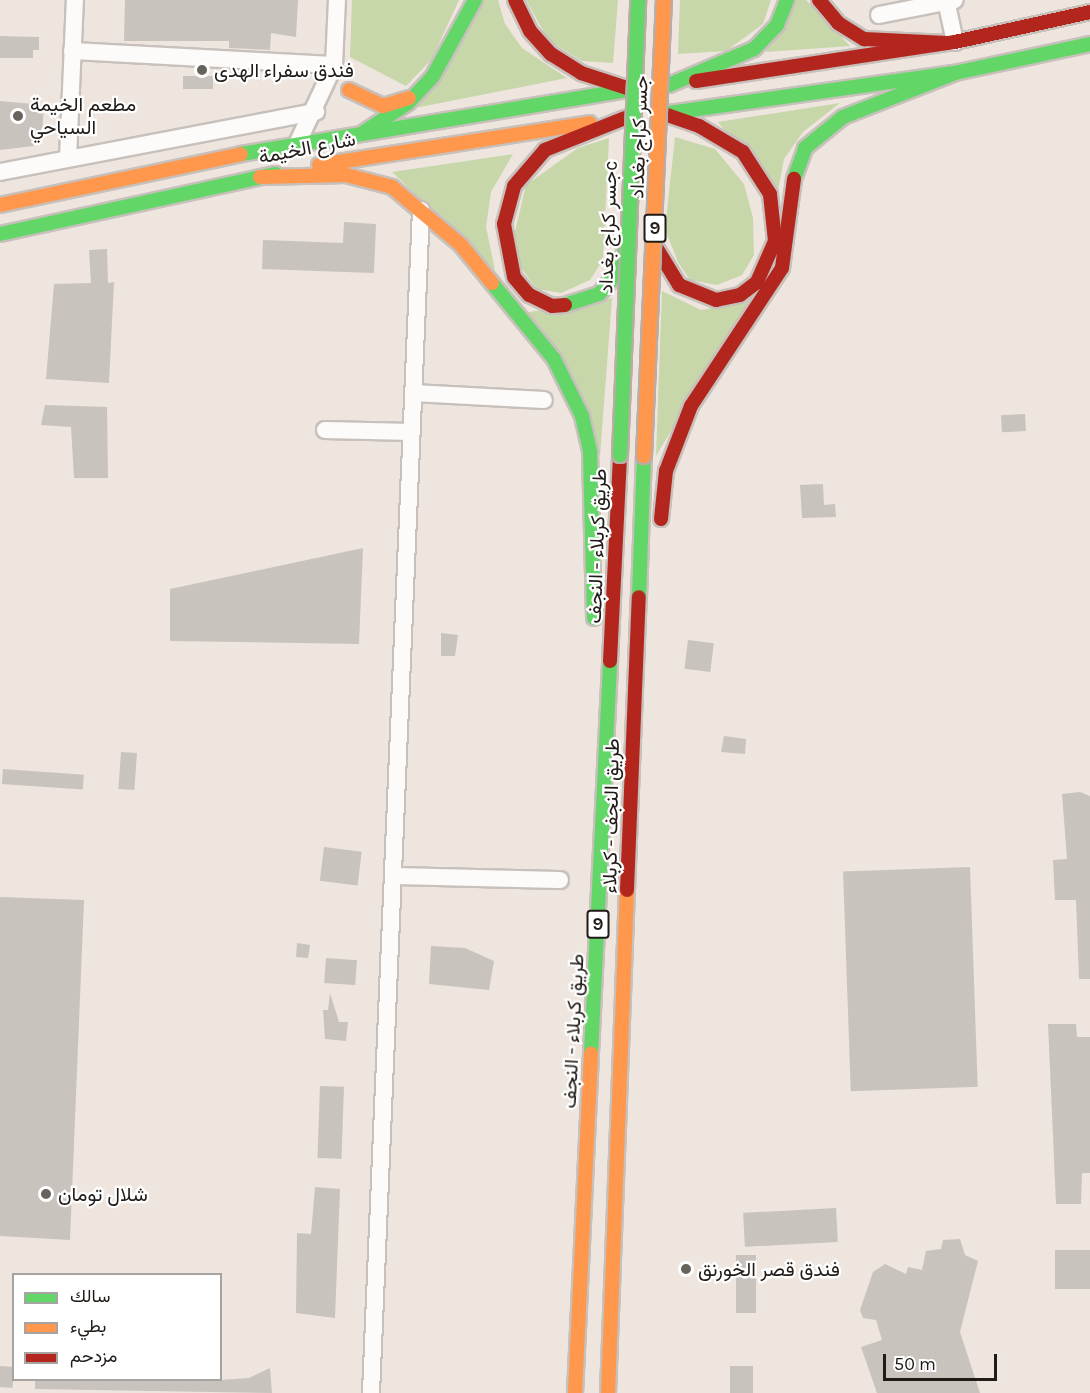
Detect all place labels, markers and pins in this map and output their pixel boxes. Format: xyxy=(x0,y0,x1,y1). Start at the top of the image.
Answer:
place label: فندق سفراء الهدى xyxy=(214,58,354,82)
marker: فندق سفراء الهدى xyxy=(195,63,209,77)
place label: مطعم الخيمة السياحي xyxy=(30,92,136,139)
marker: مطعم الخيمة السياحي xyxy=(11,109,25,123)
place label: شلال تومان xyxy=(58,1182,148,1206)
marker: شلال تومان xyxy=(39,1187,53,1201)
place label: فندق قصر الخورنق xyxy=(698,1257,840,1281)
marker: فندق قصر الخورنق xyxy=(679,1262,693,1276)

